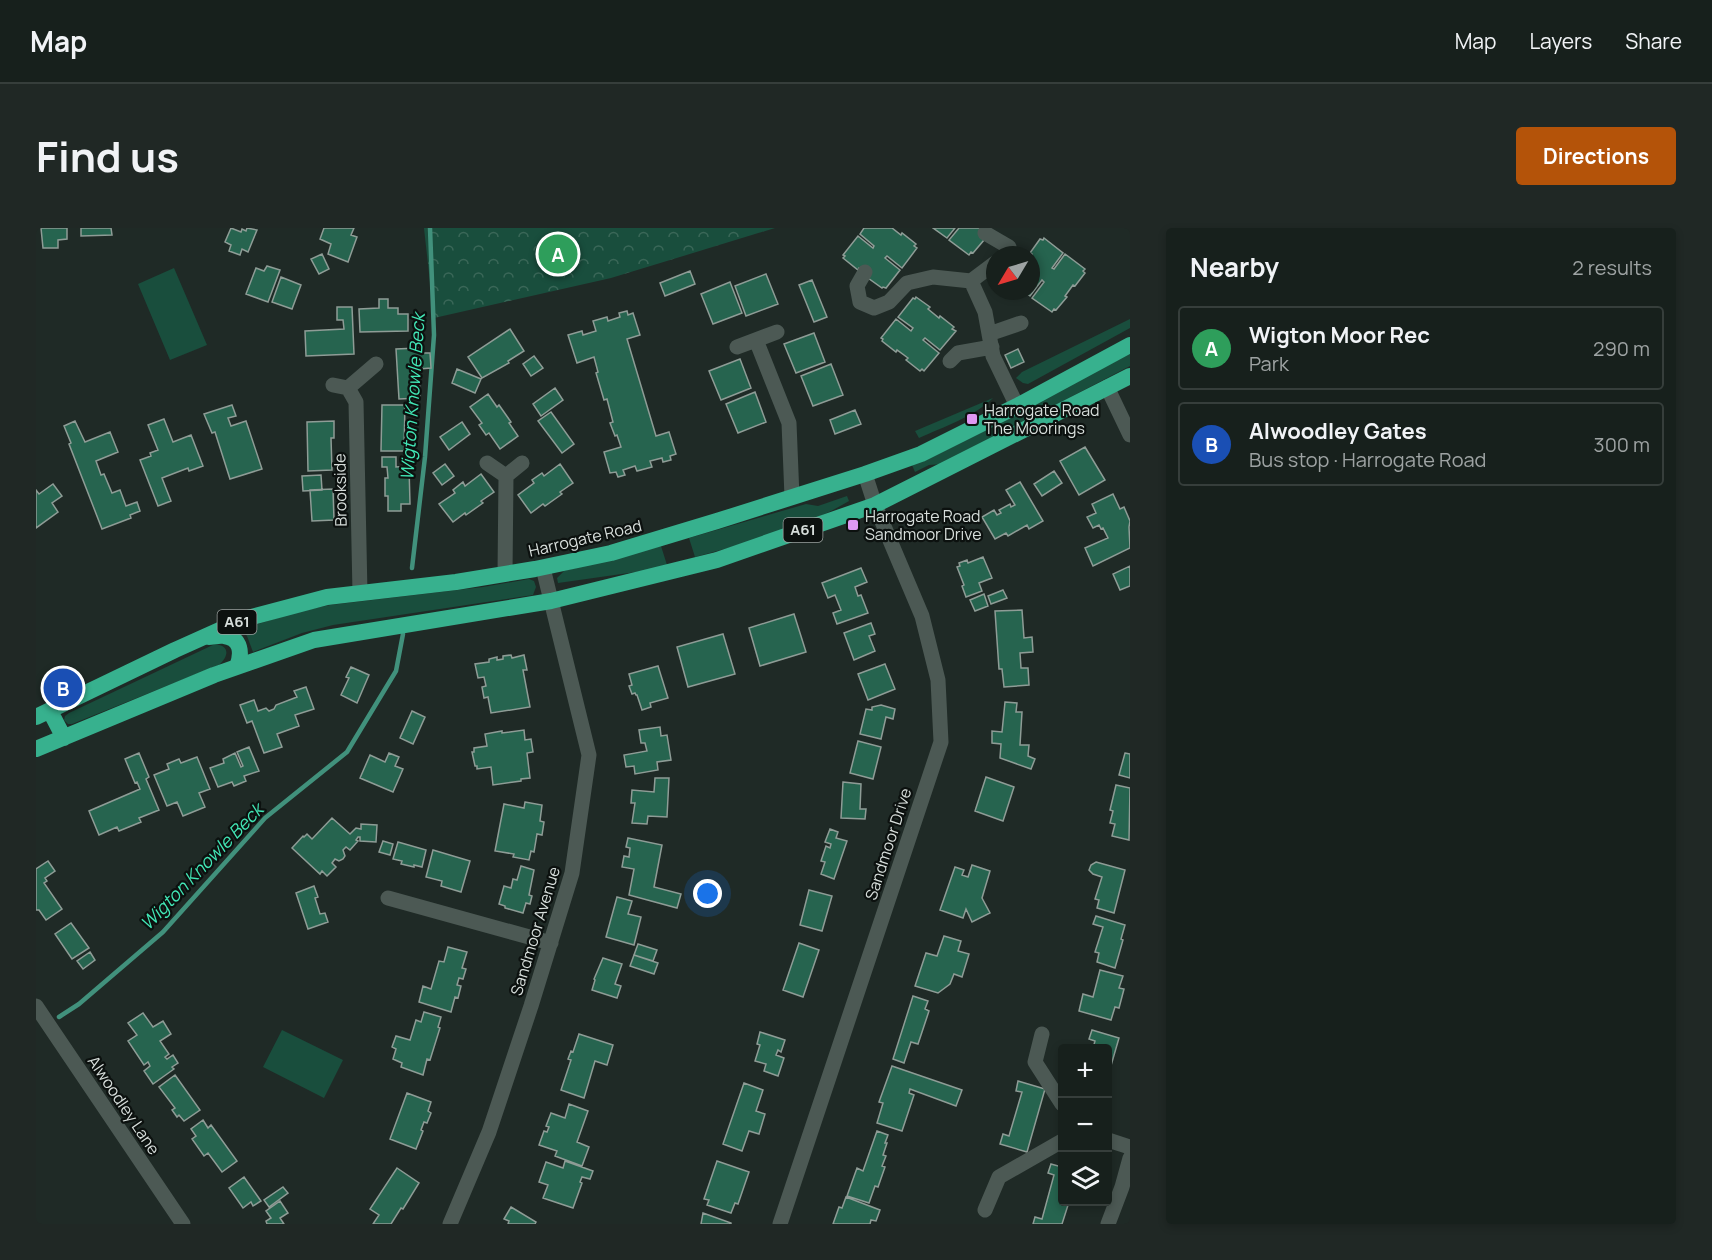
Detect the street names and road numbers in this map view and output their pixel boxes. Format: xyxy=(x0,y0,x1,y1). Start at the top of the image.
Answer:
street label: Brookside xyxy=(328,453,352,527)
street label: Harrogate Road xyxy=(526,514,644,562)
road number: A61 xyxy=(784,518,822,542)
road number: A61 xyxy=(218,610,256,634)
street label: Sandmoor Drive xyxy=(860,785,916,903)
street label: Sandmoor Avenue xyxy=(505,864,565,998)
street label: Alwoodley Lane xyxy=(83,1051,165,1159)

